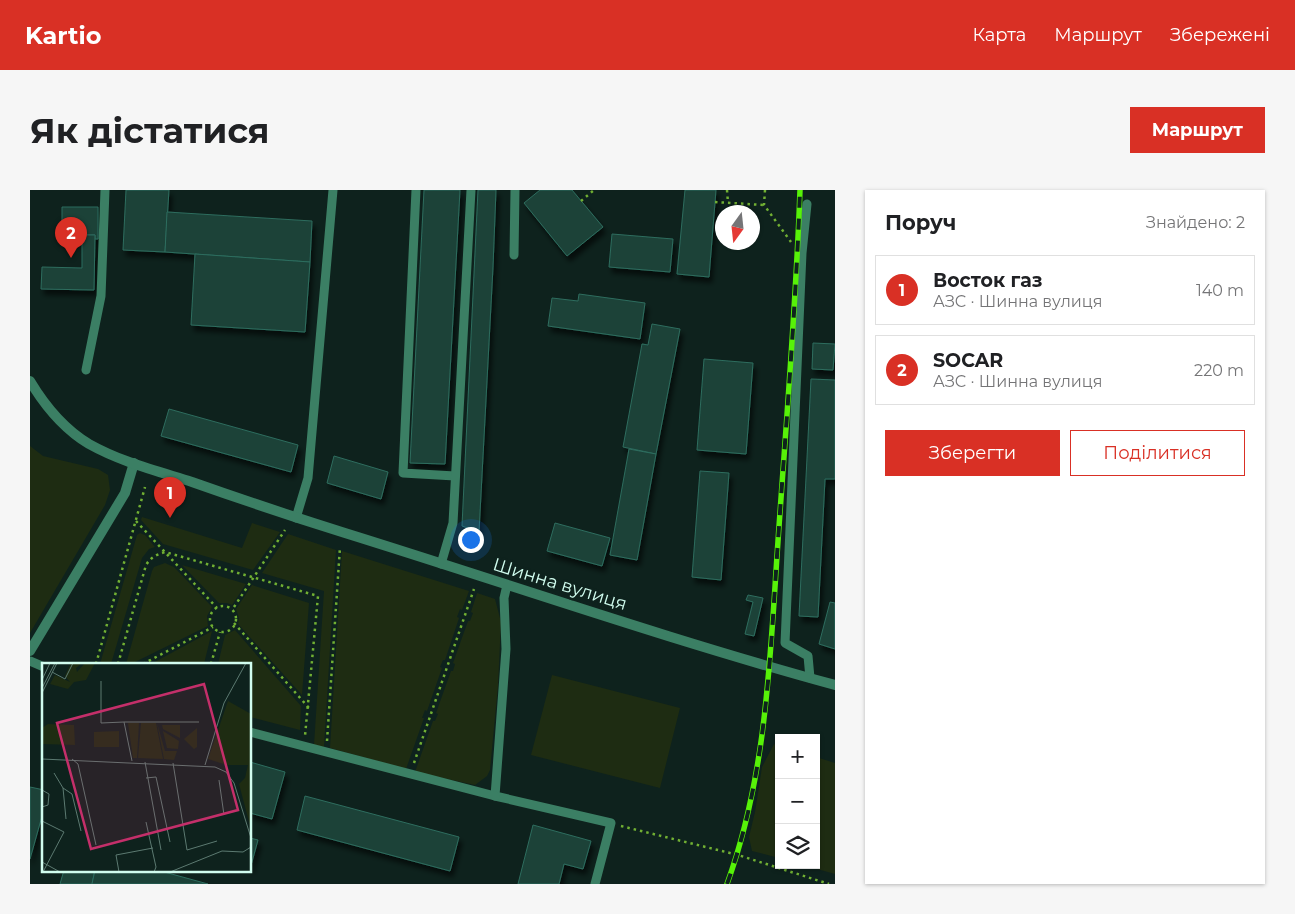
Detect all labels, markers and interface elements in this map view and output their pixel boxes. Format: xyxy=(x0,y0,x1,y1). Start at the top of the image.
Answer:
text: Kartio xyxy=(25,21,101,50)
text: Карта xyxy=(973,24,1026,46)
text: Маршрут xyxy=(1054,24,1142,46)
text: Збережені xyxy=(1170,24,1270,46)
button: Маршрут xyxy=(1130,107,1265,153)
text: Як дістатися xyxy=(30,109,270,152)
north arrow xyxy=(715,205,760,250)
text: Поруч xyxy=(885,210,956,235)
text: Знайдено: 2 xyxy=(1146,213,1245,232)
pin: 2 xyxy=(55,217,87,258)
text: Восток газ xyxy=(933,269,1042,292)
text: 1 xyxy=(899,281,905,300)
text: 140 m xyxy=(1196,281,1244,300)
text: АЗС · Шинна вулиця xyxy=(933,292,1102,311)
text: SOCAR xyxy=(933,349,1003,372)
text: 2 xyxy=(897,361,907,380)
text: 220 m xyxy=(1194,361,1244,380)
text: АЗС · Шинна вулиця xyxy=(933,372,1102,391)
button: Зберегти xyxy=(885,430,1060,476)
button: Поділитися xyxy=(1070,430,1245,476)
pin: 1 xyxy=(154,477,186,518)
your location xyxy=(458,527,484,553)
street label: Шинна вулиця xyxy=(490,553,630,615)
inset map xyxy=(42,663,251,872)
map controls xyxy=(775,734,820,869)
button: + xyxy=(775,734,820,779)
button: − xyxy=(775,779,820,824)
button: layers xyxy=(775,824,820,869)

